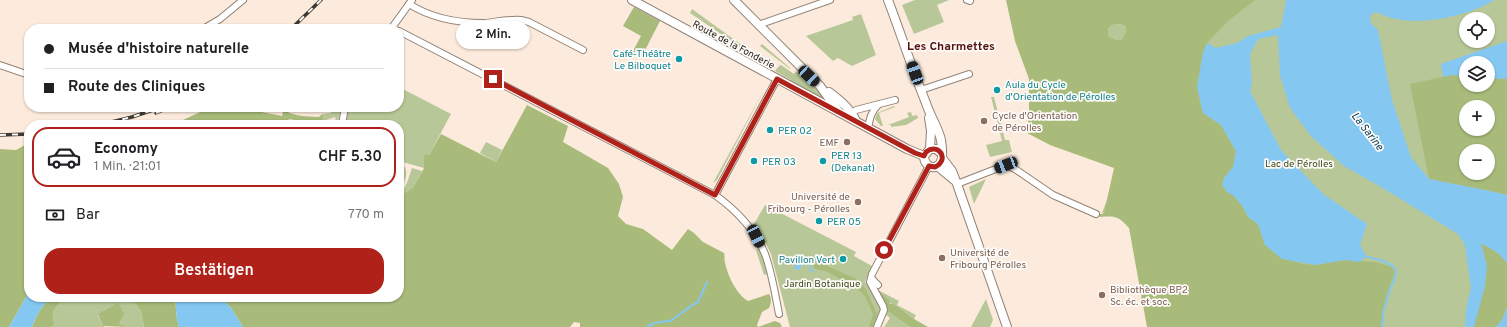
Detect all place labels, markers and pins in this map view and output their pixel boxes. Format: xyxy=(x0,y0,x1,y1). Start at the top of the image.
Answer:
place label: Café-Théâtre Le Bilboquet xyxy=(613,48,671,73)
marker: Café-Théâtre Le Bilboquet xyxy=(674,54,684,64)
place label: Aula du Cycle d'Orientation de Pérolles xyxy=(1005,79,1116,104)
marker: Aula du Cycle d'Orientation de Pérolles xyxy=(992,85,1002,95)
place label: Cycle d'Orientation de Pérolles xyxy=(992,110,1077,135)
marker: Cycle d'Orientation de Pérolles xyxy=(979,116,989,126)
marker: PER 02 xyxy=(765,125,775,135)
place label: PER 02 xyxy=(778,125,812,138)
place label: EMF xyxy=(819,137,839,150)
marker: EMF xyxy=(842,137,852,147)
place label: PER 13 (Dekanat) xyxy=(831,150,875,175)
marker: PER 03 xyxy=(749,156,759,166)
place label: PER 03 xyxy=(762,156,796,169)
marker: PER 13 (Dekanat) xyxy=(818,156,828,166)
place label: Université de Fribourg - Pérolles xyxy=(768,191,850,216)
marker: Université de Fribourg - Pérolles xyxy=(853,197,863,207)
marker: PER 05 xyxy=(814,216,824,226)
place label: PER 05 xyxy=(827,216,861,229)
place label: Université de Fribourg Pérolles xyxy=(950,247,1026,272)
marker: Université de Fribourg Pérolles xyxy=(937,253,947,263)
place label: Pavillon Vert xyxy=(779,254,835,267)
marker: Pavillon Vert xyxy=(838,254,848,264)
place label: Bibliothèque BP2 Sc. éc. et soc. xyxy=(1110,284,1188,309)
marker: Bibliothèque BP2 Sc. éc. et soc. xyxy=(1097,290,1107,300)

